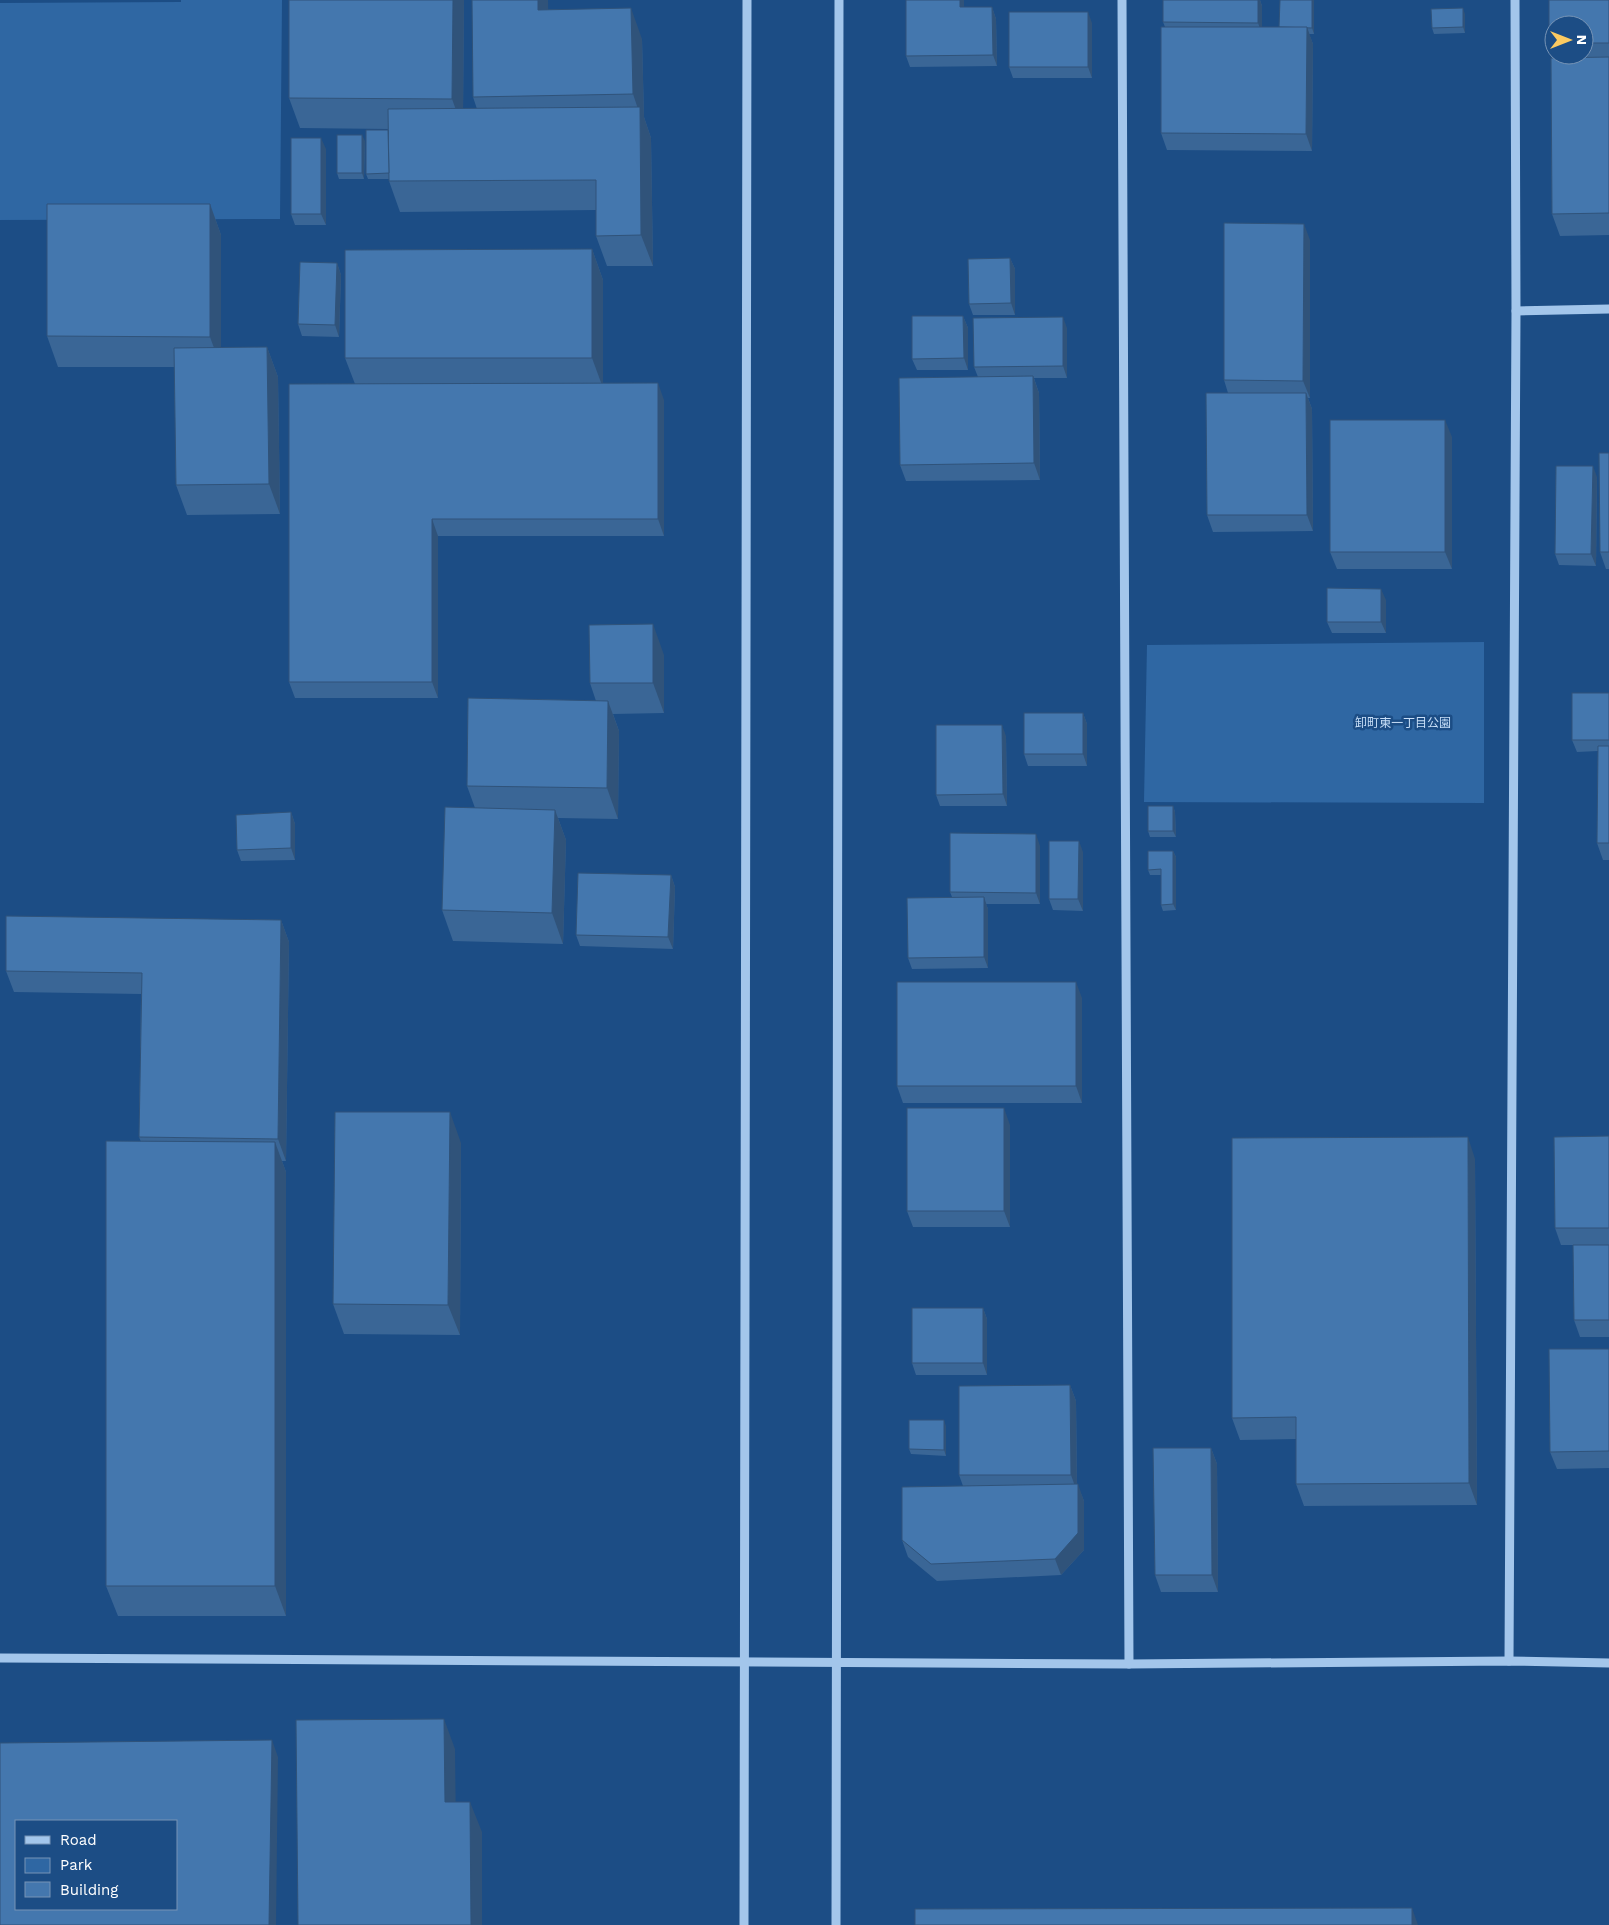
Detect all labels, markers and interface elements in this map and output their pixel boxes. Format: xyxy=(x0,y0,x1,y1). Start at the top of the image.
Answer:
north arrow xyxy=(1544,15,1594,65)
text: N xyxy=(1574,35,1590,45)
park label: 卸町東一丁目公園 xyxy=(1355,716,1451,730)
legend xyxy=(15,1820,178,1910)
text: Road xyxy=(60,1831,97,1849)
text: Park xyxy=(60,1856,93,1874)
text: Building xyxy=(60,1881,118,1899)

